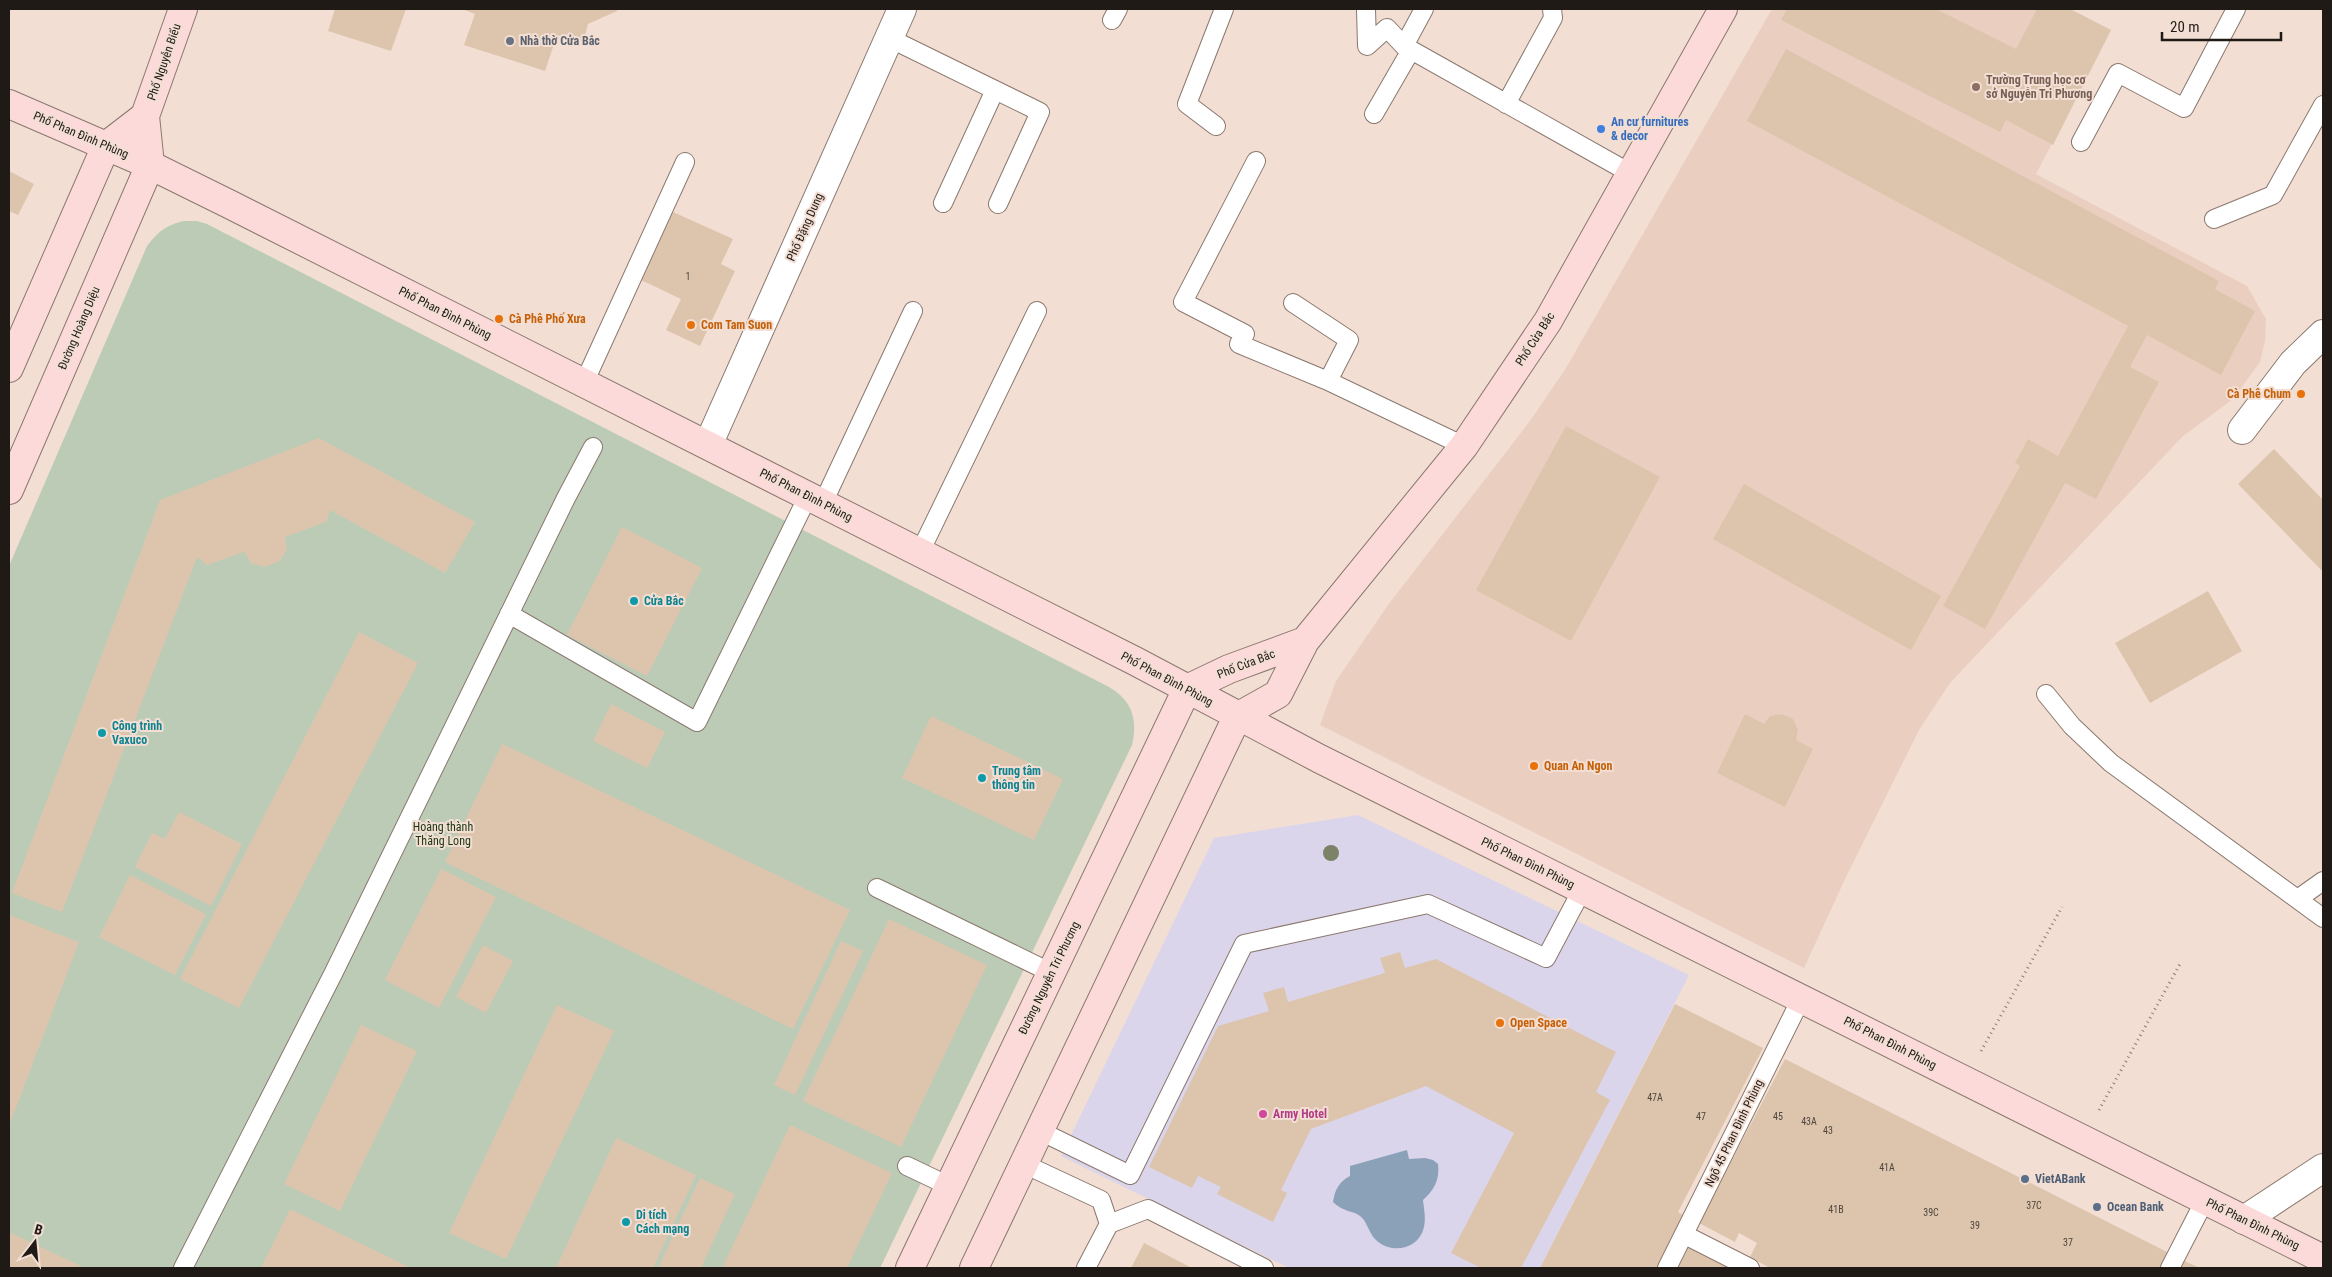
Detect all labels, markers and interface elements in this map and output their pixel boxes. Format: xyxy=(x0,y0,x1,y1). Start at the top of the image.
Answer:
scale bar xyxy=(2162,10,2281,42)
text: 20 m xyxy=(2170,18,2200,36)
street label: Phố Nguyễn Biểu xyxy=(144,22,184,102)
place label: Nhà thờ Cửa Bắc xyxy=(520,34,600,48)
marker: Nhà thờ Cửa Bắc xyxy=(504,35,516,47)
place label: Trường Trung học cơ sở Nguyễn Tri Phương xyxy=(1986,73,2092,101)
marker: Trường Trung học cơ sở Nguyễn Tri Phương xyxy=(1970,81,1982,93)
street label: Phố Phan Đình Phùng xyxy=(31,109,131,161)
place label: An cư furnitures & decor xyxy=(1611,115,1689,143)
marker: An cư furnitures & decor xyxy=(1595,123,1607,135)
street label: Phố Đặng Dung xyxy=(784,191,826,263)
house number: 1 xyxy=(686,271,690,282)
street label: Đường Hoàng Diệu xyxy=(55,284,103,372)
street label: Phố Phan Đình Phùng xyxy=(396,284,494,342)
street label: Phố Cửa Bắc xyxy=(1513,309,1558,368)
place label: Cà Phê Phố Xưa xyxy=(509,312,586,326)
marker: Cà Phê Phố Xưa xyxy=(493,313,505,325)
place label: Com Tam Suon xyxy=(701,318,772,332)
marker: Com Tam Suon xyxy=(685,319,697,331)
place label: Cà Phê Chum xyxy=(2227,387,2291,401)
marker: Cà Phê Chum xyxy=(2295,388,2307,400)
street label: Phố Phan Đình Phùng xyxy=(757,466,855,524)
place label: Cửa Bắc xyxy=(644,594,684,608)
marker: Cửa Bắc xyxy=(628,595,640,607)
street label: Phố Cửa Bắc xyxy=(1215,646,1277,681)
street label: Phố Phan Đình Phùng xyxy=(1119,649,1215,709)
place label: Công trình Vaxuco xyxy=(112,719,162,747)
marker: Công trình Vaxuco xyxy=(96,727,108,739)
place label: Quan An Ngon xyxy=(1544,759,1612,773)
marker: Quan An Ngon xyxy=(1528,760,1540,772)
place label: Trung tâm thông tin xyxy=(992,764,1041,792)
marker: Trung tâm thông tin xyxy=(976,772,988,784)
park label: Hoàng thành Thăng Long xyxy=(413,820,473,848)
street label: Phố Phan Đình Phùng xyxy=(1479,834,1577,892)
street label: Đường Nguyễn Tri Phương xyxy=(1016,919,1082,1037)
street label: Phố Phan Đình Phùng xyxy=(1841,1014,1939,1072)
place label: Open Space xyxy=(1510,1016,1567,1030)
marker: Open Space xyxy=(1494,1017,1506,1029)
street label: Ngõ 45 Phan Đình Phùng xyxy=(1702,1077,1766,1189)
house number: 47A xyxy=(1647,1092,1663,1103)
place label: Army Hotel xyxy=(1273,1107,1327,1121)
marker: Army Hotel xyxy=(1257,1108,1269,1120)
house number: 47 xyxy=(1696,1111,1706,1122)
house number: 45 xyxy=(1773,1111,1783,1122)
house number: 43A xyxy=(1801,1116,1817,1127)
house number: 43 xyxy=(1823,1125,1833,1136)
house number: 41A xyxy=(1879,1162,1895,1173)
place label: VietABank xyxy=(2035,1172,2086,1186)
marker: VietABank xyxy=(2019,1173,2031,1185)
street label: Phố Phan Đình Phùng xyxy=(2204,1195,2302,1253)
house number: 37C xyxy=(2026,1200,2042,1211)
place label: Ocean Bank xyxy=(2107,1200,2164,1214)
marker: Ocean Bank xyxy=(2091,1201,2103,1213)
house number: 41B xyxy=(1828,1204,1844,1215)
house number: 39C xyxy=(1923,1207,1939,1218)
place label: Di tích Cách mạng xyxy=(636,1208,689,1236)
marker: Di tích Cách mạng xyxy=(620,1216,632,1228)
north arrow xyxy=(10,1217,60,1267)
house number: 39 xyxy=(1970,1220,1980,1231)
text: B xyxy=(33,1221,45,1238)
house number: 37 xyxy=(2063,1237,2073,1248)

